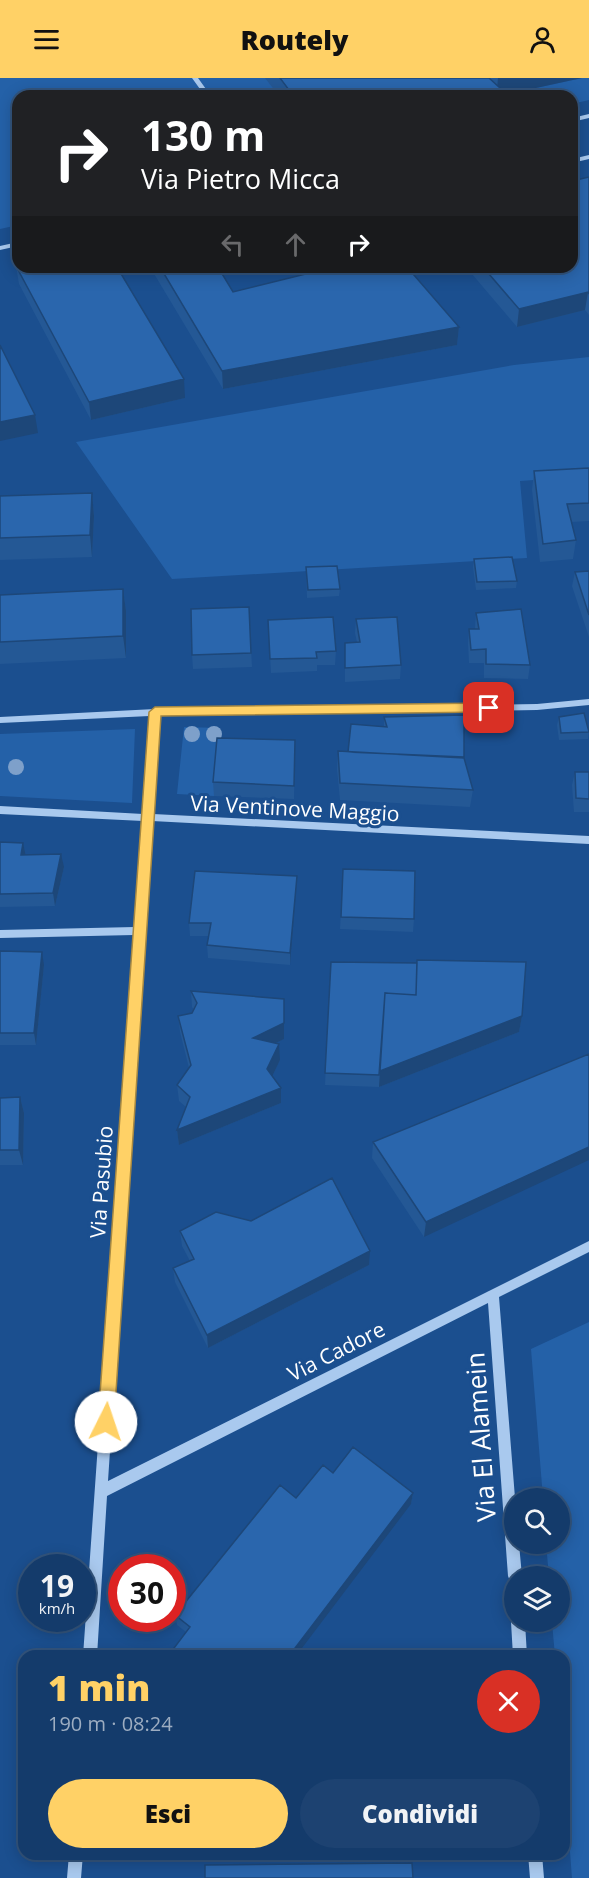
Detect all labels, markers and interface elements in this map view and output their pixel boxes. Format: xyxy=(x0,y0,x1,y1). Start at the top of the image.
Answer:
text: Routely xyxy=(241,21,348,58)
icon: menu xyxy=(30,23,63,56)
icon: person xyxy=(526,23,559,56)
text: 130 m xyxy=(141,106,265,163)
icon: right xyxy=(42,114,120,192)
text: Via Pietro Micca xyxy=(141,160,340,197)
icon: left xyxy=(216,228,249,261)
icon: ahead xyxy=(279,228,312,261)
icon: right xyxy=(342,228,375,261)
pin xyxy=(463,682,514,733)
icon: arrive xyxy=(472,691,505,724)
street label: Via Ventinove Maggio xyxy=(190,789,400,827)
street label: Via Pasubio xyxy=(83,1125,119,1239)
street label: Via Cadore xyxy=(283,1315,389,1387)
street label: Via El Alamein xyxy=(456,1351,504,1523)
position arrow xyxy=(74,1390,138,1454)
map controls xyxy=(504,1488,570,1632)
button: search xyxy=(504,1488,570,1554)
speed limit sign: 30 xyxy=(108,1554,186,1632)
text: 19 xyxy=(40,1565,74,1606)
button: layers xyxy=(504,1566,570,1632)
text: km/h xyxy=(39,1598,75,1618)
text: 1 min xyxy=(48,1663,150,1712)
button: close xyxy=(477,1670,540,1733)
text: 190 m · 08:24 xyxy=(48,1710,173,1737)
button: Esci xyxy=(48,1779,288,1848)
button: Condividi xyxy=(300,1779,540,1848)

